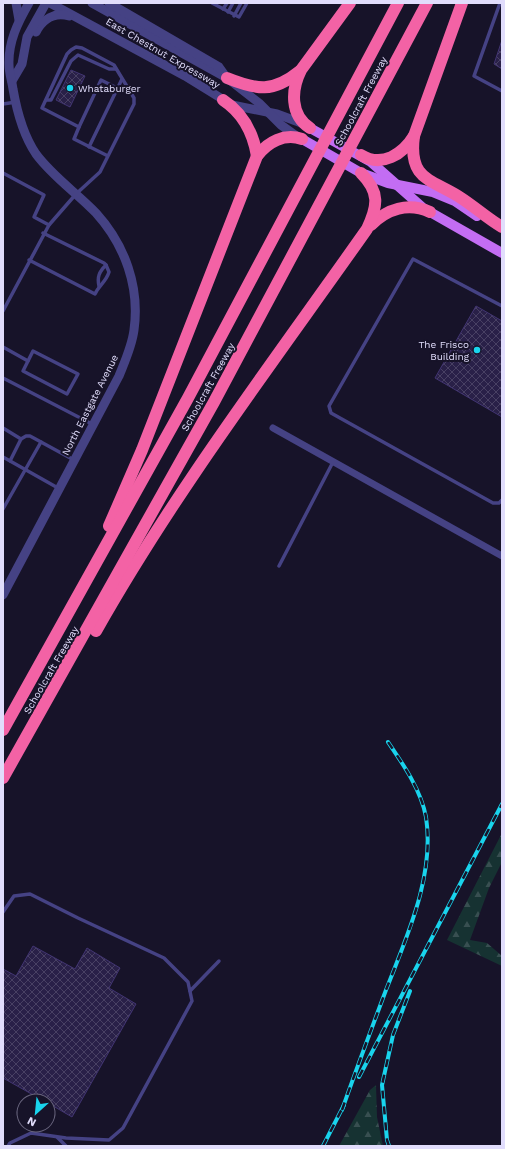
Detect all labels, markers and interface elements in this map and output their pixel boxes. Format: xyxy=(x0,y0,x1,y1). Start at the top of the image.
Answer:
street label: East Chestnut Expressway xyxy=(104,16,223,91)
street label: Schoolcraft Freeway xyxy=(333,54,390,147)
marker: Whataburger xyxy=(65,83,75,93)
place label: Whataburger xyxy=(78,83,141,94)
place label: The Frisco Building xyxy=(418,339,470,362)
street label: Schoolcraft Freeway xyxy=(179,340,237,433)
marker: The Frisco Building xyxy=(472,345,482,355)
street label: North Eastgate Avenue xyxy=(60,353,120,457)
street label: Schoolcraft Freeway xyxy=(21,624,81,716)
north arrow xyxy=(16,1093,56,1133)
text: N xyxy=(25,1114,38,1129)

